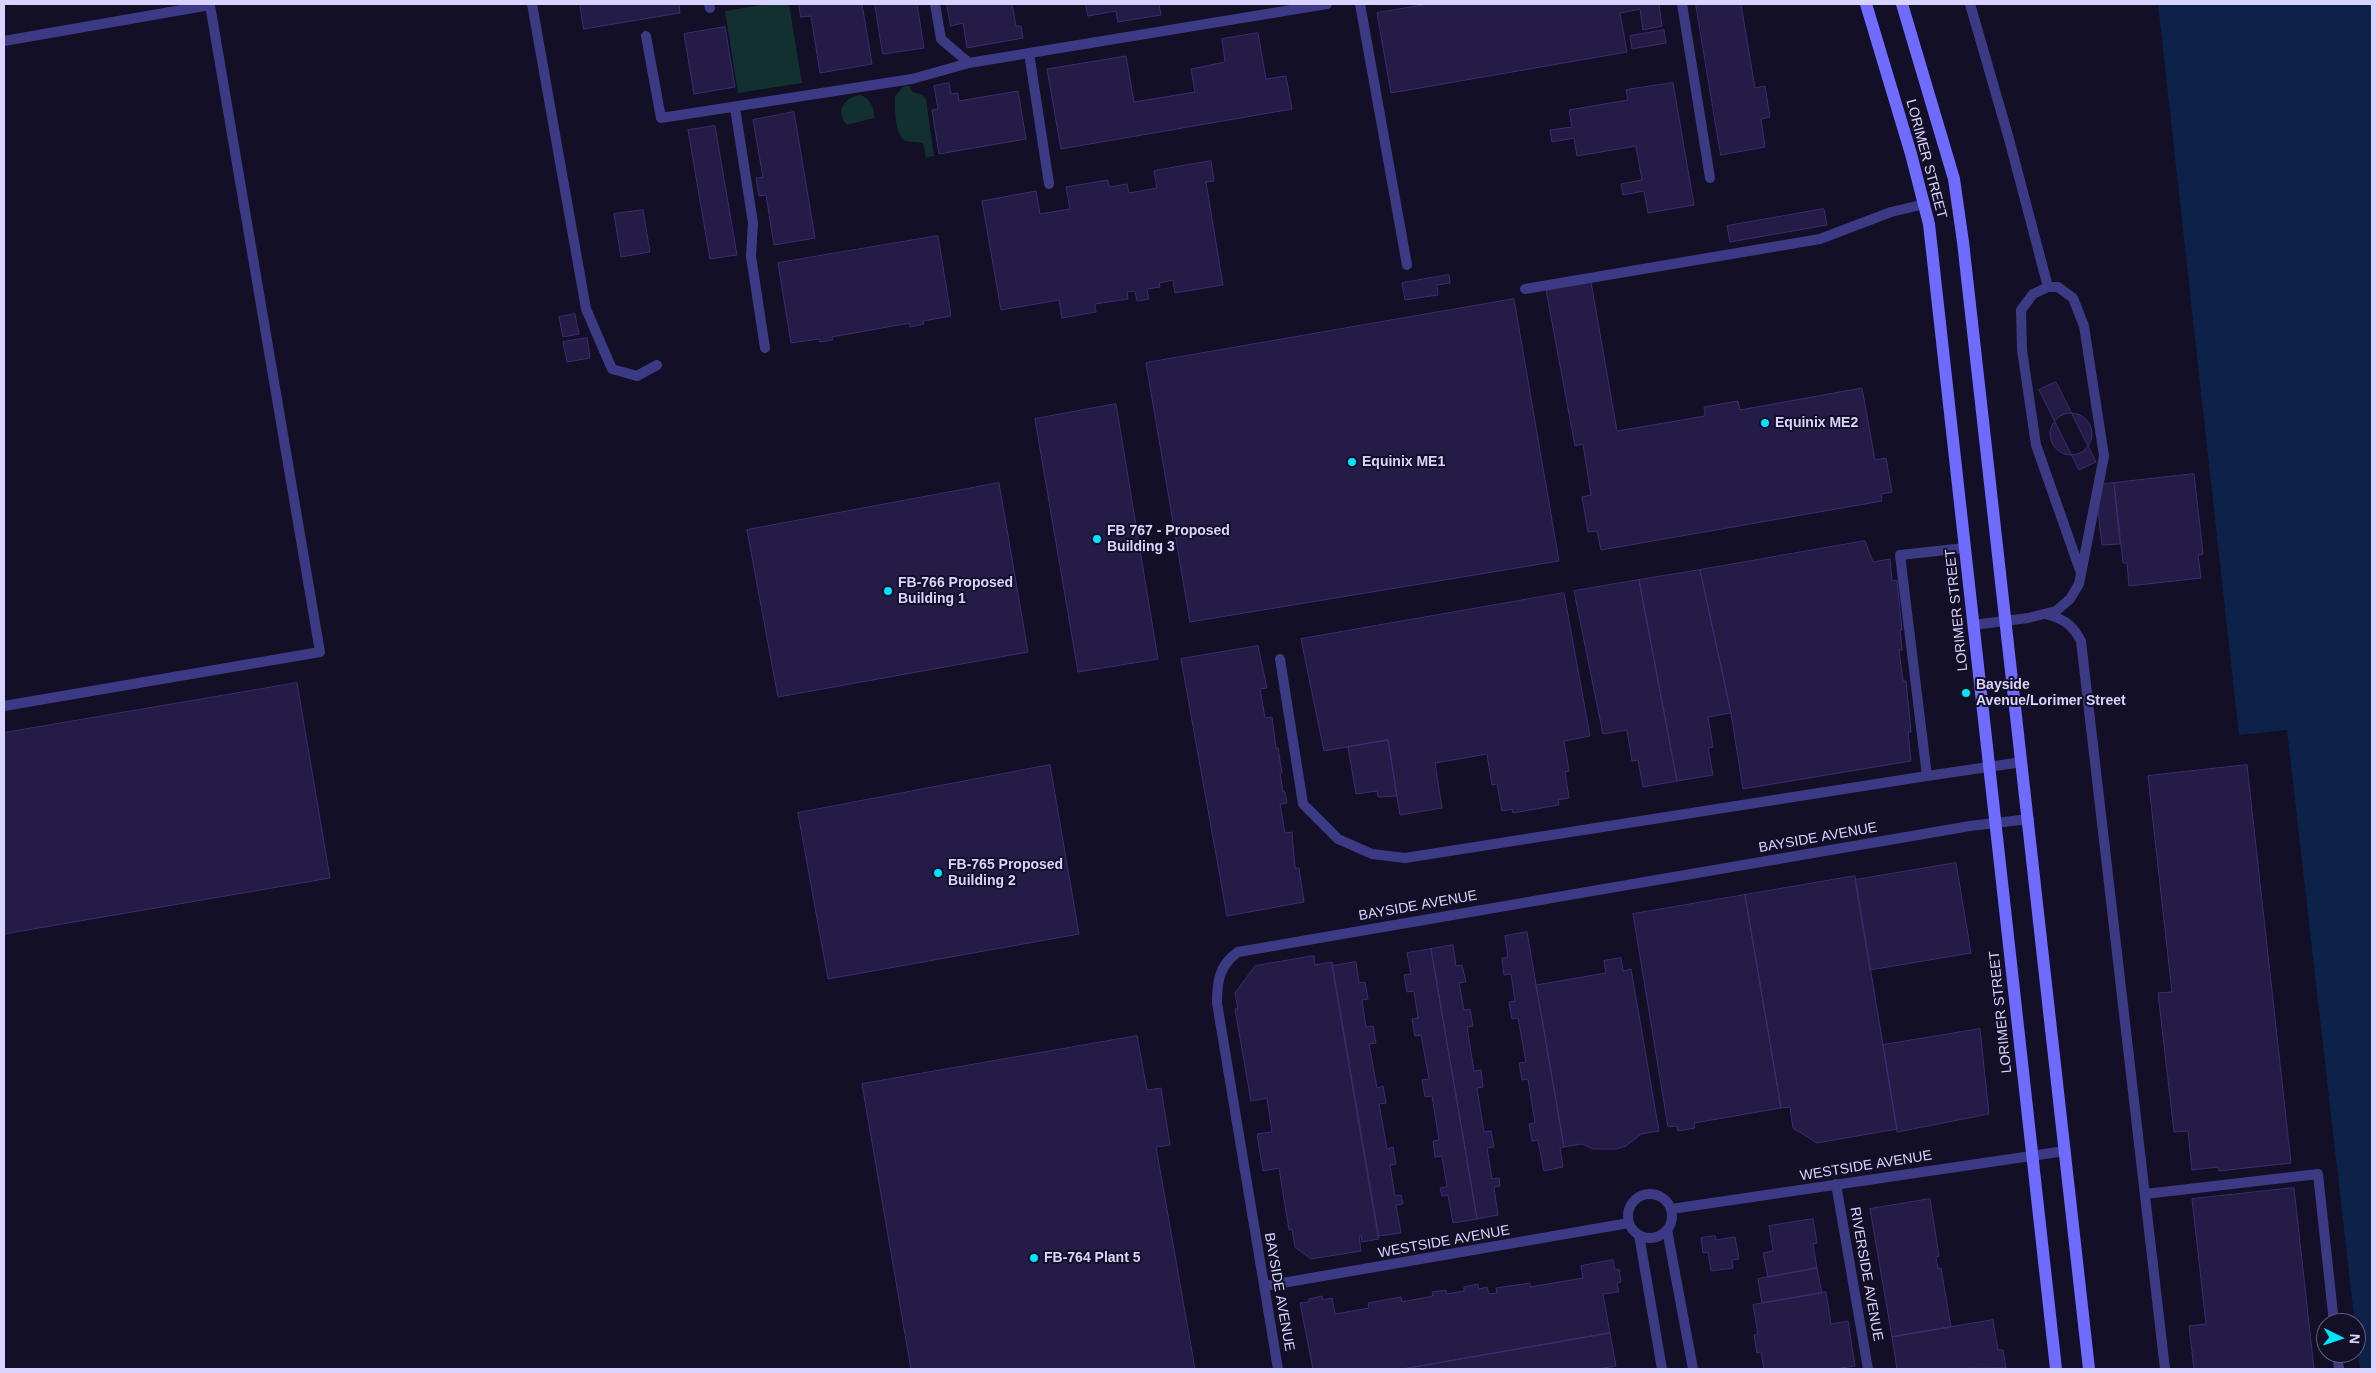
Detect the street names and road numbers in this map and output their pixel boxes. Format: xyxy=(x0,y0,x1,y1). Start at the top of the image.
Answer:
street label: LORIMER STREET xyxy=(1902,97,1950,221)
street label: LORIMER STREET xyxy=(1942,548,1972,672)
street label: BAYSIDE AVENUE xyxy=(1757,819,1879,857)
street label: BAYSIDE AVENUE xyxy=(1357,887,1479,925)
street label: LORIMER STREET xyxy=(1986,950,2016,1074)
street label: WESTSIDE AVENUE xyxy=(1799,1147,1933,1185)
street label: RIVERSIDE AVENUE xyxy=(1846,1206,1886,1342)
street label: WESTSIDE AVENUE xyxy=(1377,1222,1511,1262)
street label: BAYSIDE AVENUE xyxy=(1260,1231,1298,1353)

